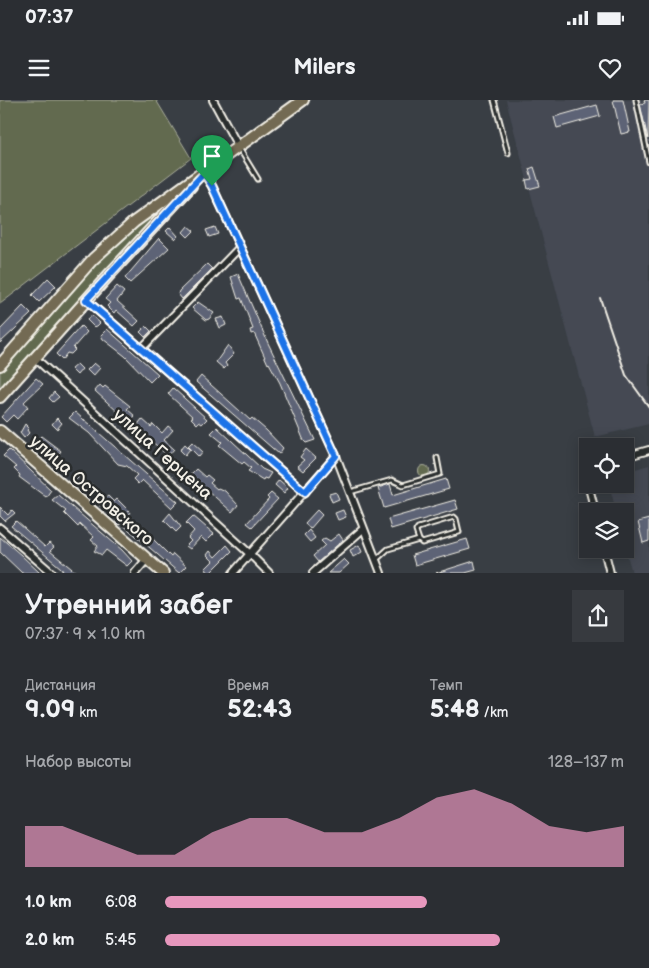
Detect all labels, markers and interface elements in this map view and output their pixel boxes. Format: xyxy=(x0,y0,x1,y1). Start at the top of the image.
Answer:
text: 07:37 xyxy=(25,6,73,29)
icon: menu xyxy=(25,54,53,82)
text: Milers xyxy=(293,54,356,81)
icon: heart xyxy=(596,54,624,82)
pin xyxy=(191,135,233,186)
icon: arrive xyxy=(198,142,226,170)
street label: улица Герцена xyxy=(109,404,217,505)
street label: улица Островского xyxy=(25,431,158,550)
map controls xyxy=(579,438,634,558)
button: locate xyxy=(579,438,634,493)
button: layers xyxy=(579,503,634,558)
text: Утренний забег xyxy=(25,589,233,622)
button: share xyxy=(572,590,624,642)
text: 07:37 · 9 × 1.0 km xyxy=(25,625,145,644)
text: Дистанция xyxy=(25,677,96,694)
text: Время xyxy=(227,677,269,694)
text: Темп xyxy=(430,677,463,694)
text: 9.09 xyxy=(25,694,75,725)
text: 52:43 xyxy=(227,694,292,725)
text: 5:48 xyxy=(430,694,480,725)
text: km xyxy=(75,704,98,721)
text: /km xyxy=(480,704,508,721)
text: Набор высоты xyxy=(25,753,132,772)
text: 128–137 m xyxy=(548,753,624,772)
text: 1.0 km xyxy=(25,893,72,912)
text: 6:08 xyxy=(105,893,137,912)
text: 2.0 km xyxy=(25,931,74,950)
text: 5:45 xyxy=(105,931,136,950)

